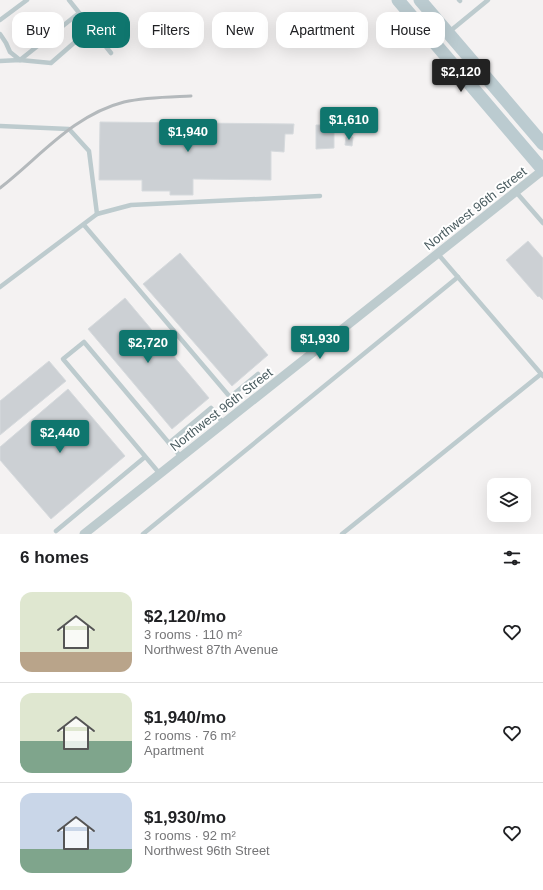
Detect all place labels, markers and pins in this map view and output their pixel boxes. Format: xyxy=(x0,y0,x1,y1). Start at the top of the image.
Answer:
pin: $2,120 xyxy=(428,59,494,93)
pin: $1,610 xyxy=(316,107,382,141)
pin: $1,940 xyxy=(155,119,221,153)
pin: $1,930 xyxy=(287,326,353,360)
pin: $2,720 xyxy=(115,330,181,364)
pin: $2,440 xyxy=(27,420,93,454)

